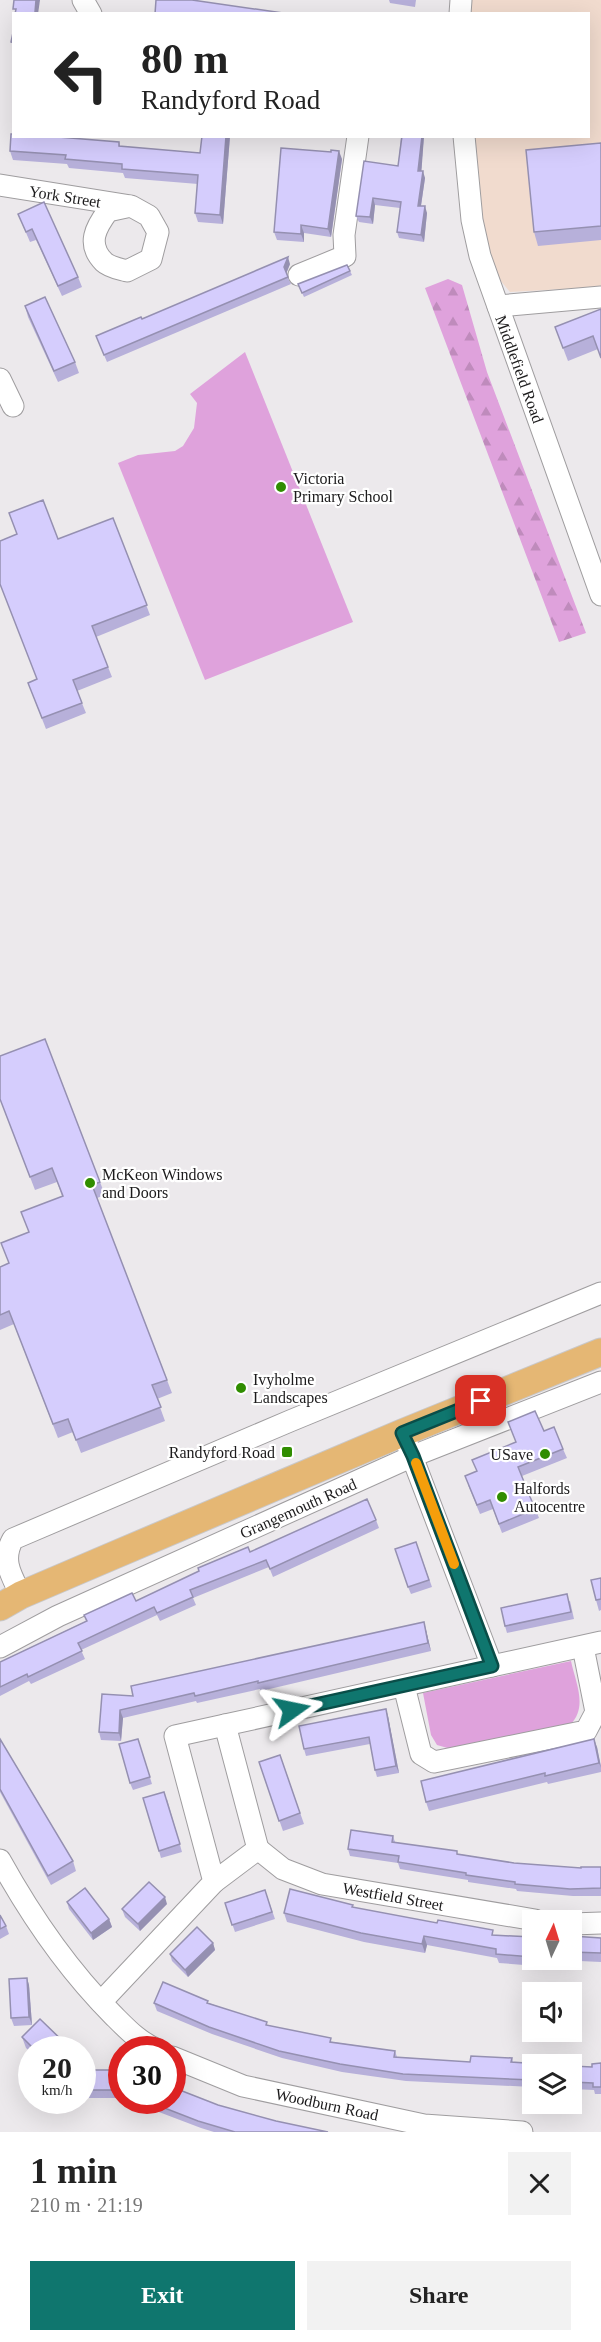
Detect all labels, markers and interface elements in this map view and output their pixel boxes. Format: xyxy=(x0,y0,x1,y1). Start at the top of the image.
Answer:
icon: left xyxy=(42,36,120,114)
text: 80 m xyxy=(141,36,229,82)
text: Randyford Road xyxy=(141,85,320,115)
street label: York Street xyxy=(28,182,103,211)
street label: Middlefield Road xyxy=(492,313,547,425)
place label: Victoria Primary School xyxy=(293,470,394,506)
marker: Victoria Primary School xyxy=(274,480,288,494)
place label: McKeon Windows and Doors xyxy=(102,1166,222,1201)
marker: McKeon Windows and Doors xyxy=(83,1176,97,1190)
place label: Ivyholme Landscapes xyxy=(253,1371,328,1407)
pin xyxy=(455,1375,506,1426)
marker: Ivyholme Landscapes xyxy=(234,1381,248,1395)
icon: arrive xyxy=(464,1384,497,1417)
place label: Randyford Road xyxy=(169,1444,275,1462)
marker: Randyford Road xyxy=(280,1445,294,1459)
place label: USave xyxy=(490,1446,533,1463)
marker: USave xyxy=(538,1447,552,1461)
street label: Grangemouth Road xyxy=(237,1475,360,1543)
place label: Halfords Autocentre xyxy=(514,1480,585,1515)
marker: Halfords Autocentre xyxy=(495,1490,509,1504)
position arrow xyxy=(260,1678,324,1742)
street label: Westfield Street xyxy=(341,1879,445,1914)
north arrow xyxy=(522,1910,582,1970)
map controls xyxy=(522,1910,582,2114)
button: sound xyxy=(522,1982,582,2042)
speed limit sign: 30 xyxy=(108,2036,186,2114)
text: 20 xyxy=(42,2051,72,2084)
button: layers xyxy=(522,2054,582,2114)
text: km/h xyxy=(42,2082,72,2098)
street label: Woodburn Road xyxy=(274,2085,380,2124)
text: 1 min xyxy=(30,2151,117,2191)
button: close xyxy=(508,2152,571,2215)
text: 210 m · 21:19 xyxy=(30,2194,143,2216)
button: Exit xyxy=(30,2261,295,2330)
button: Share xyxy=(307,2261,571,2330)

